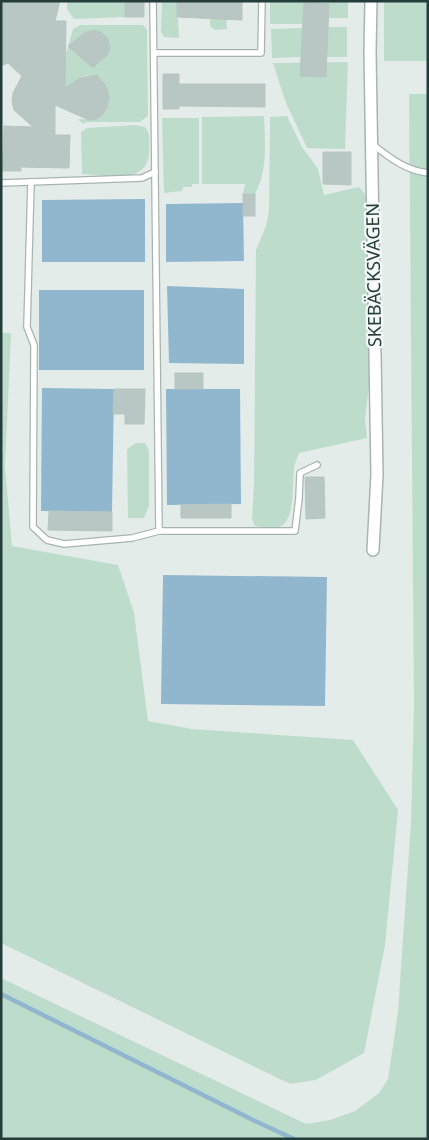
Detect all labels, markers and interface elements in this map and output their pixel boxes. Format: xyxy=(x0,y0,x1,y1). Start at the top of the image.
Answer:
street label: SKEBÄCKSVÄGEN xyxy=(360,203,386,347)

